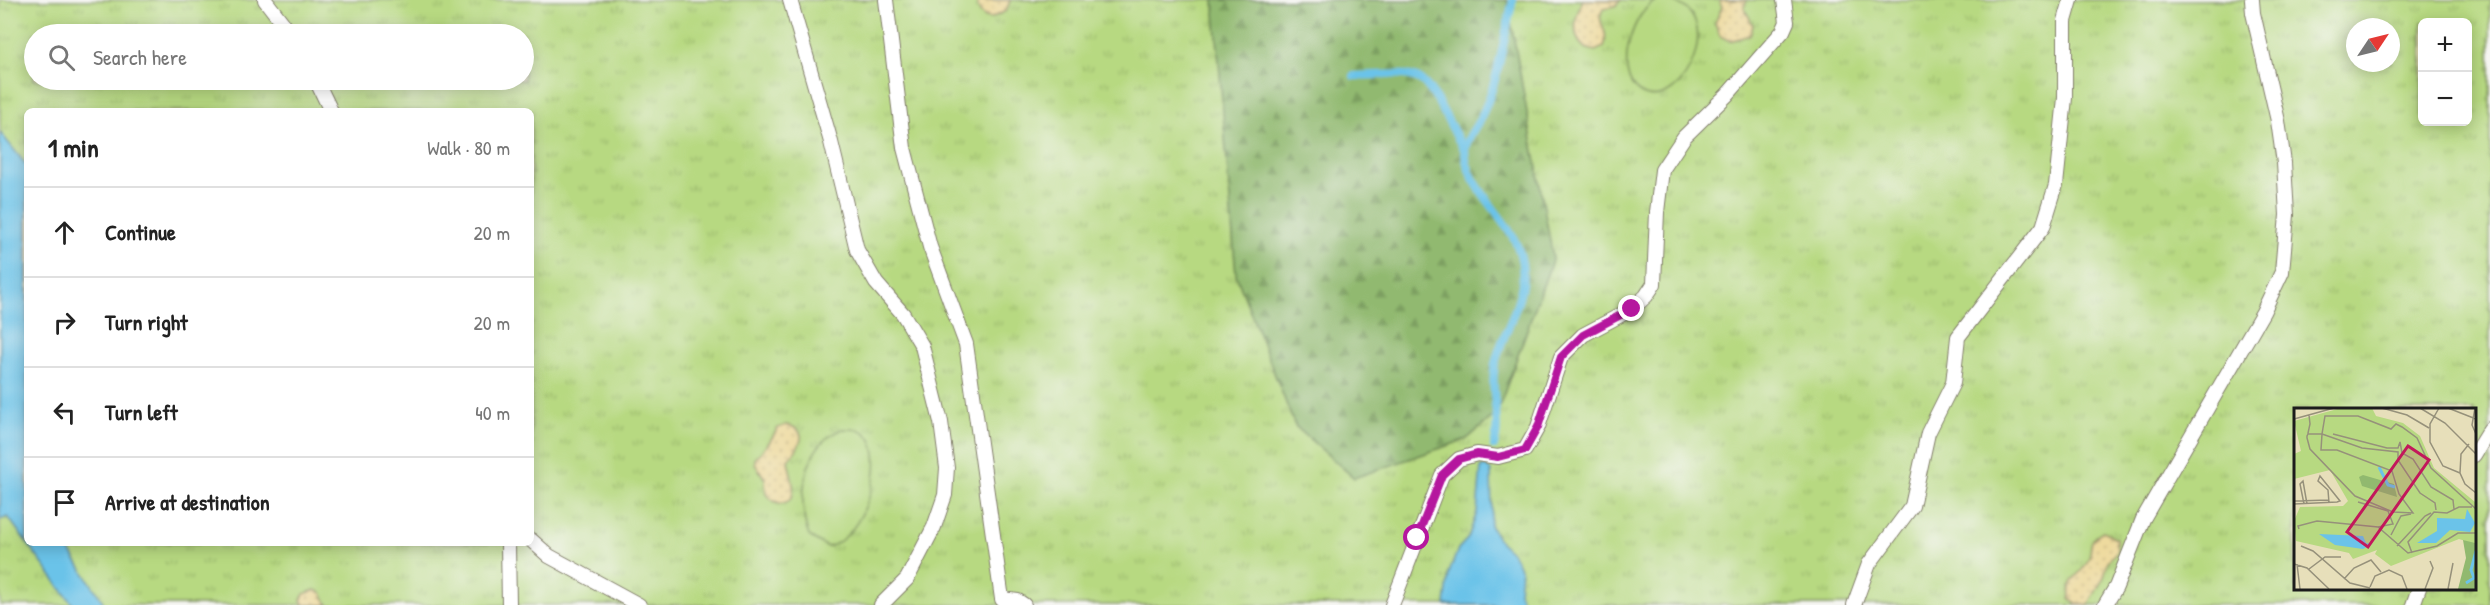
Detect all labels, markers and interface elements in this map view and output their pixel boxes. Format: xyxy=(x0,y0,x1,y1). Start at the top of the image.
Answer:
north arrow xyxy=(2346,18,2400,72)
map controls xyxy=(2418,18,2472,126)
button: + xyxy=(2418,18,2472,72)
search box xyxy=(24,24,534,90)
icon: search xyxy=(45,41,78,74)
text: Search here xyxy=(93,42,187,72)
button: − xyxy=(2418,72,2472,126)
text: 1 min xyxy=(48,130,99,165)
text: Walk · 80 m xyxy=(427,134,510,161)
icon: ahead xyxy=(48,216,81,249)
text: Continue xyxy=(105,217,176,247)
text: 20 m xyxy=(473,219,510,246)
route end xyxy=(1618,295,1644,321)
icon: right xyxy=(48,306,81,339)
text: Turn right xyxy=(105,307,188,337)
text: 20 m xyxy=(473,309,510,336)
icon: left xyxy=(48,396,81,429)
text: Turn left xyxy=(105,397,178,427)
text: 40 m xyxy=(475,399,510,426)
inset map xyxy=(2294,408,2475,590)
icon: arrive xyxy=(48,486,81,519)
text: Arrive at destination xyxy=(105,487,270,517)
route start xyxy=(1403,524,1429,550)

